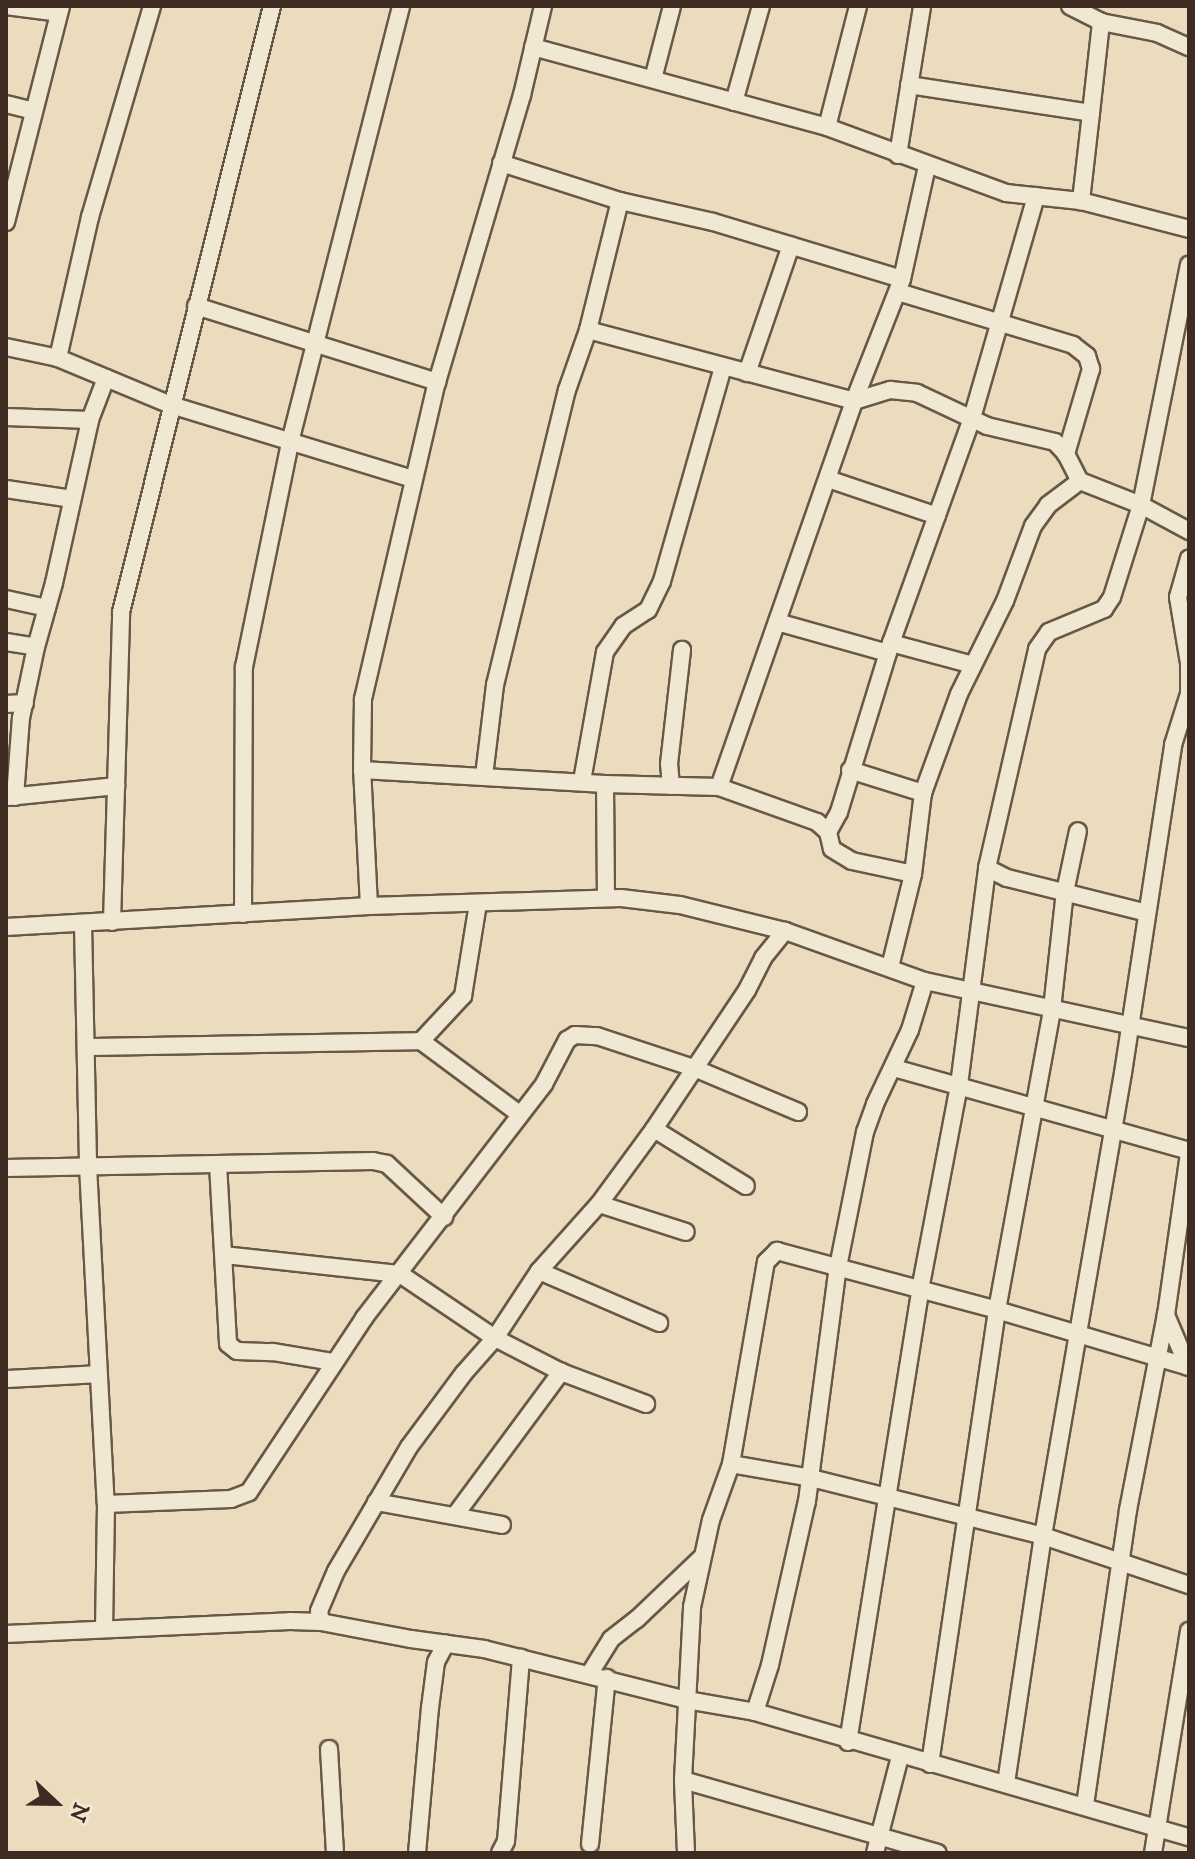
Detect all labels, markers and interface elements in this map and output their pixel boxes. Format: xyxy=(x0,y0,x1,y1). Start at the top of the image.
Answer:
north arrow xyxy=(16,1763,96,1843)
text: N xyxy=(63,1799,95,1826)

